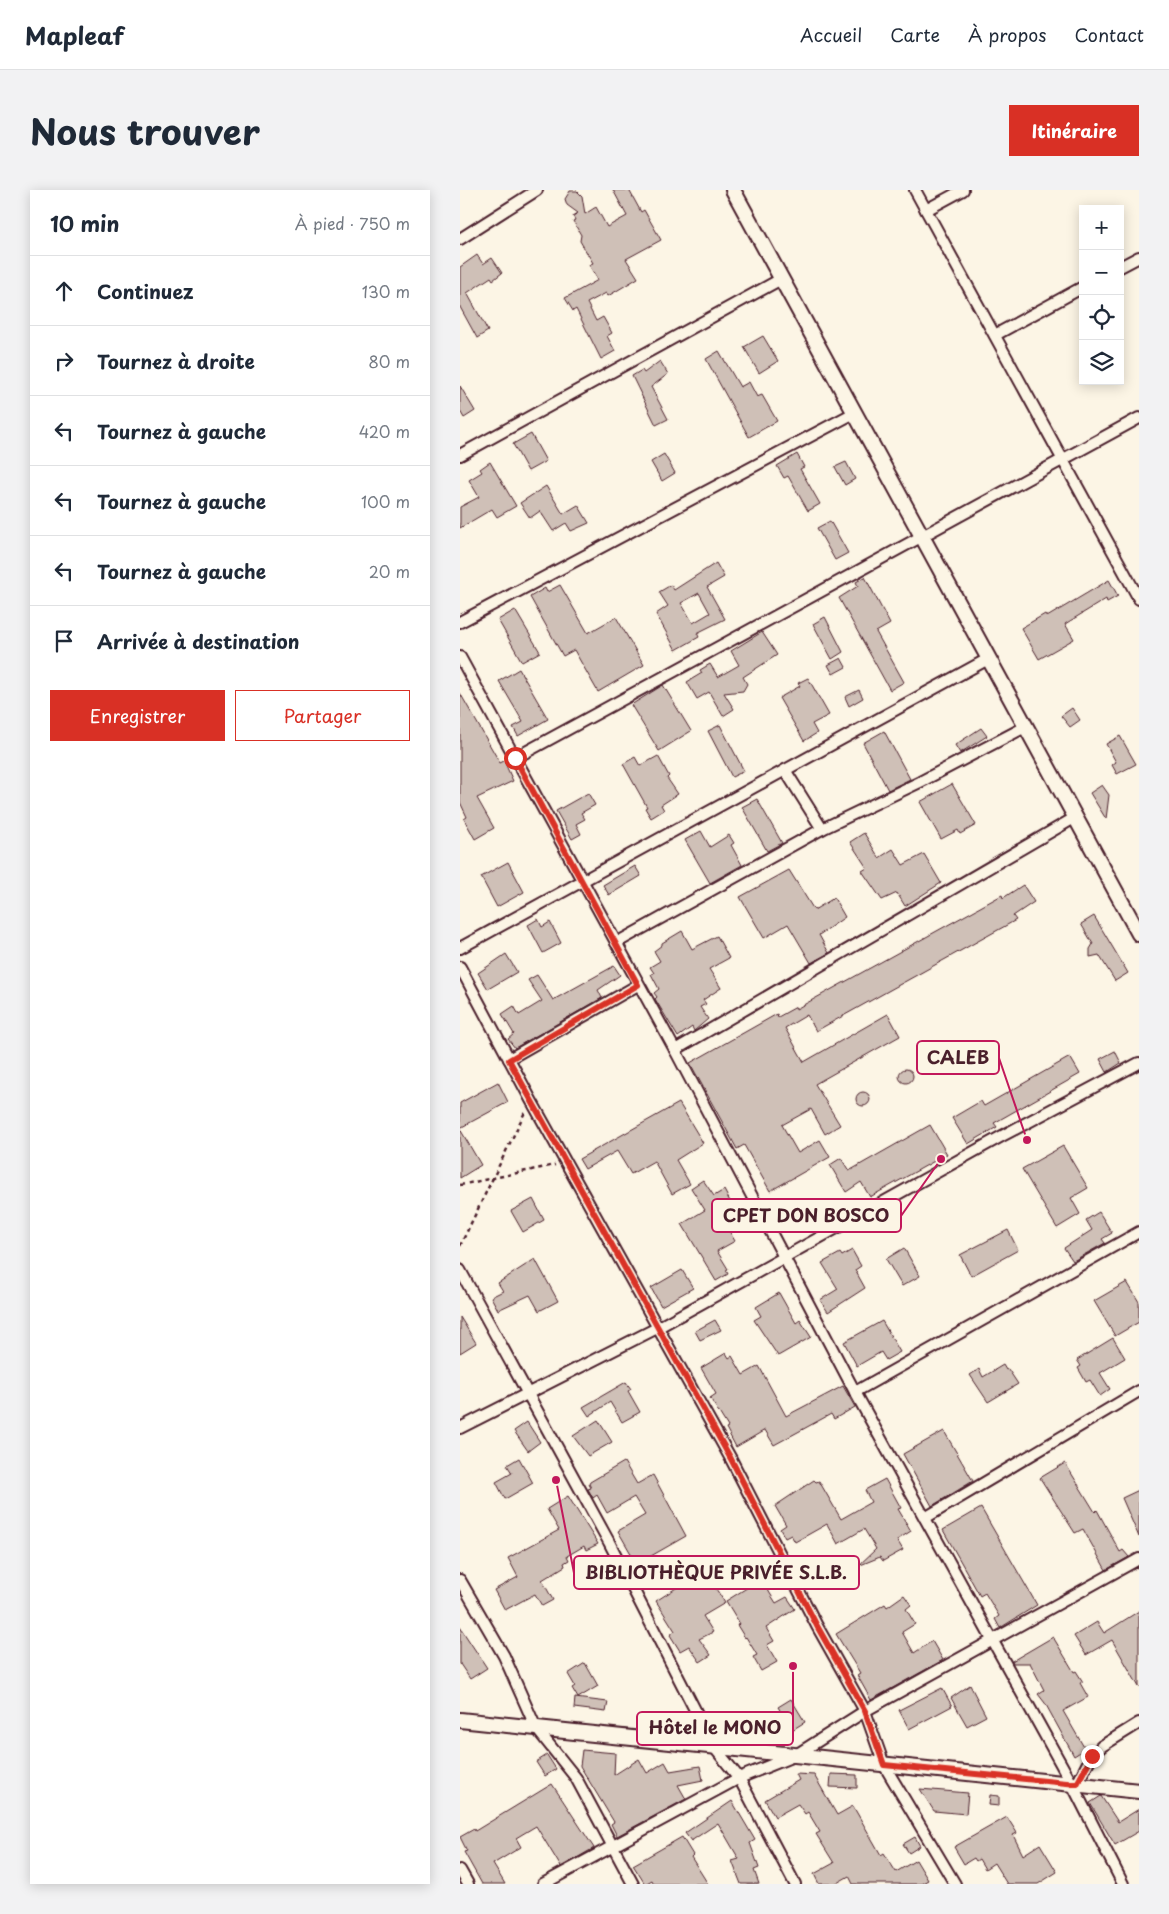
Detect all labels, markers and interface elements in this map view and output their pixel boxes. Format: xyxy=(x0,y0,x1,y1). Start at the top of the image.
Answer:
text: Mapleaf xyxy=(25,17,124,53)
text: Accueil xyxy=(800,21,862,48)
text: Carte xyxy=(890,21,940,48)
text: À propos xyxy=(968,21,1046,48)
text: Contact xyxy=(1074,21,1144,48)
text: Nous trouver xyxy=(30,104,260,157)
button: Itinéraire xyxy=(1009,105,1139,156)
map controls xyxy=(1079,205,1124,385)
button: + xyxy=(1079,205,1124,250)
text: 10 min xyxy=(50,207,120,239)
text: À pied · 750 m xyxy=(295,211,410,235)
button: − xyxy=(1079,250,1124,295)
icon: ahead xyxy=(50,277,78,305)
text: Continuez xyxy=(97,277,194,305)
text: 130 m xyxy=(362,279,410,303)
button: locate xyxy=(1079,295,1124,340)
button: layers xyxy=(1079,340,1124,385)
icon: right xyxy=(50,347,78,375)
text: Tournez à droite xyxy=(97,347,255,375)
text: 80 m xyxy=(368,349,410,373)
icon: left xyxy=(50,417,78,445)
text: Tournez à gauche xyxy=(97,417,266,445)
text: 420 m xyxy=(359,419,410,443)
icon: left xyxy=(50,487,78,515)
text: Tournez à gauche xyxy=(97,487,266,515)
text: 100 m xyxy=(361,489,410,513)
icon: left xyxy=(50,557,78,585)
text: Tournez à gauche xyxy=(97,557,266,585)
text: 20 m xyxy=(369,559,410,583)
icon: arrive xyxy=(50,627,78,655)
text: Arrivée à destination xyxy=(97,627,300,655)
button: Enregistrer xyxy=(50,690,225,741)
button: Partager xyxy=(235,690,410,741)
route start xyxy=(504,747,527,770)
callout: CALEB xyxy=(917,1041,999,1074)
text: CALEB xyxy=(927,1043,989,1070)
callout: CPET DON BOSCO xyxy=(712,1199,901,1232)
text: CPET DON BOSCO xyxy=(723,1201,889,1228)
callout: BIBLIOTHÈQUE PRIVÉE S.L.B. xyxy=(574,1556,859,1589)
text: BIBLIOTHÈQUE PRIVÉE S.L.B. xyxy=(585,1558,847,1585)
callout: Hôtel le MONO xyxy=(637,1712,793,1745)
text: Hôtel le MONO xyxy=(649,1713,781,1740)
route end xyxy=(1081,1745,1104,1768)

